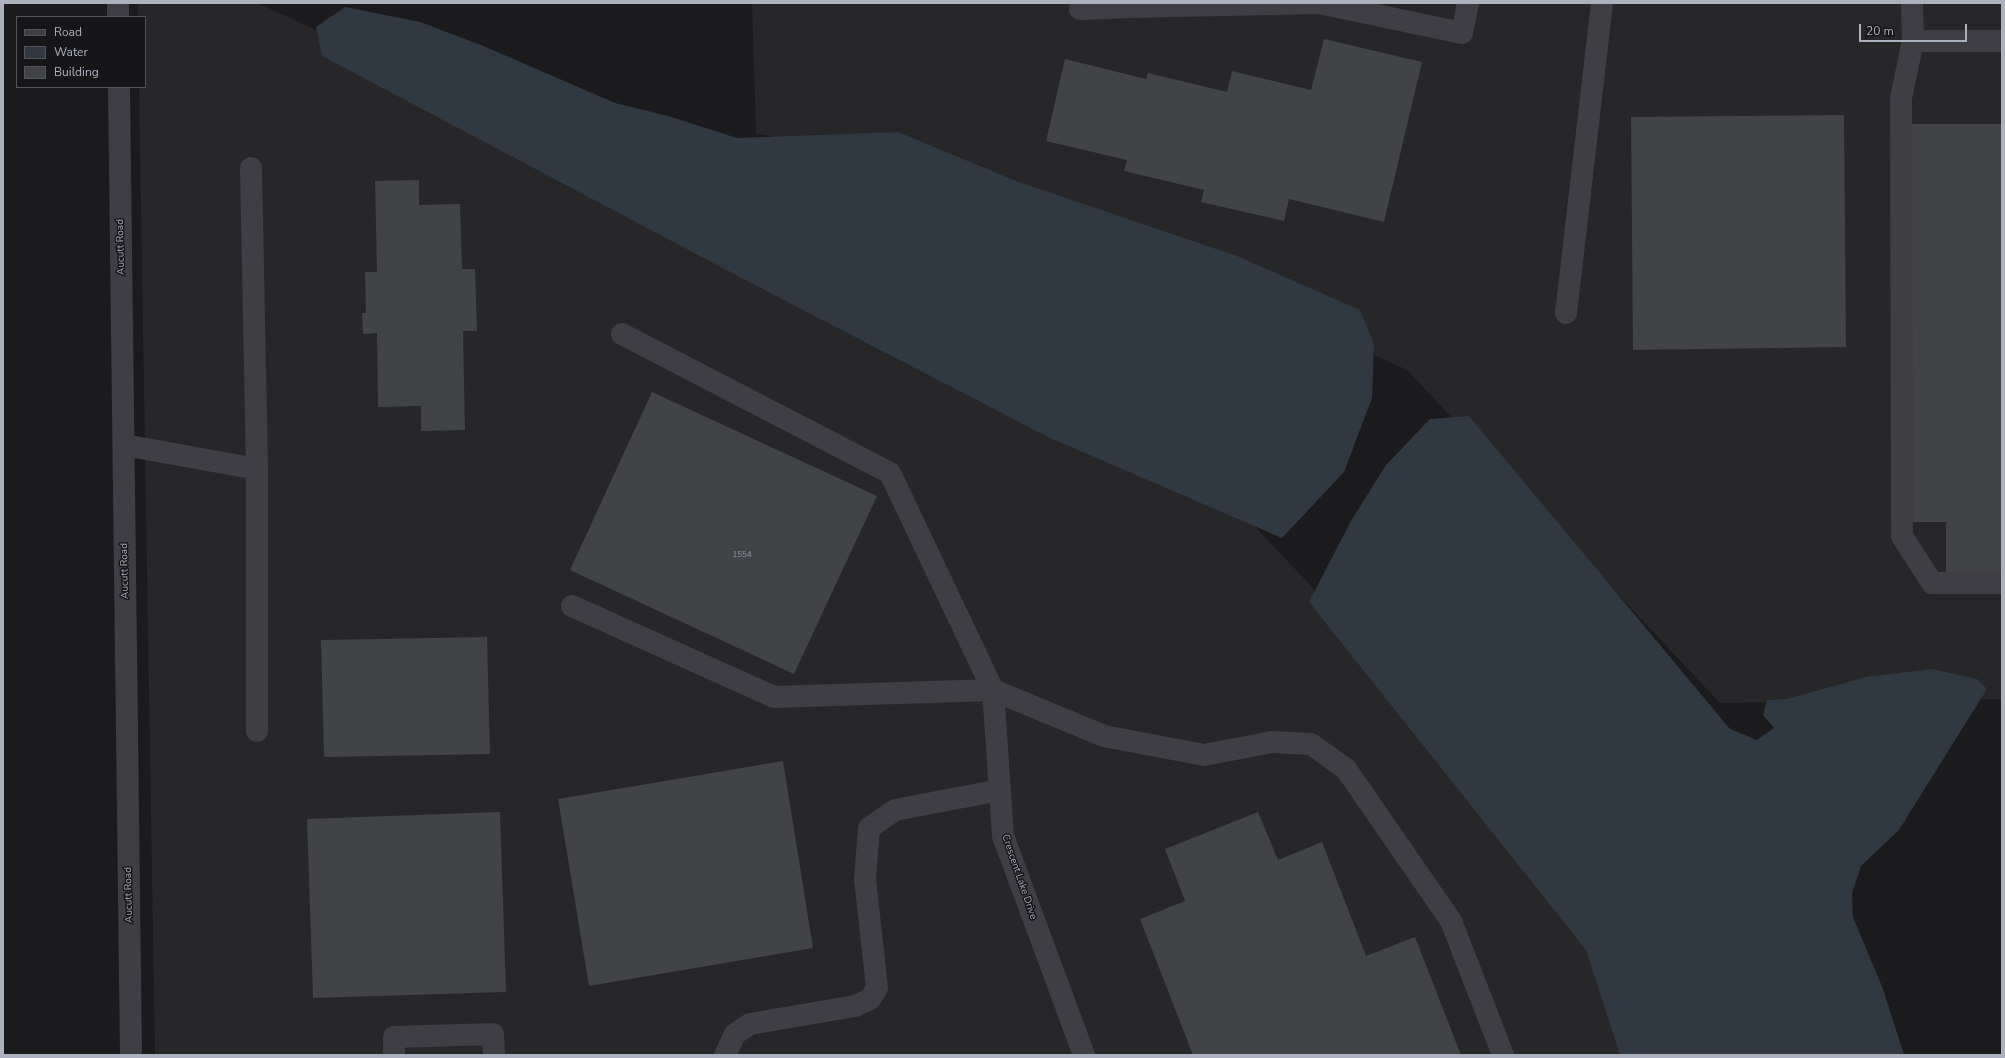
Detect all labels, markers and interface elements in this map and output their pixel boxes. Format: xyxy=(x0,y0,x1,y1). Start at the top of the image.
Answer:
legend xyxy=(16,16,146,88)
scale bar xyxy=(1861,16,1969,42)
text: 20 m xyxy=(1866,23,1894,39)
text: Road xyxy=(54,24,82,40)
text: Water xyxy=(54,44,88,60)
text: Building xyxy=(54,64,99,80)
street label: Aucutt Road xyxy=(115,219,127,275)
street label: Aucutt Road xyxy=(119,543,131,599)
house number: 1554 xyxy=(732,550,752,560)
street label: Crescent Lake Drive xyxy=(999,833,1039,921)
street label: Aucutt Road xyxy=(123,867,135,923)

